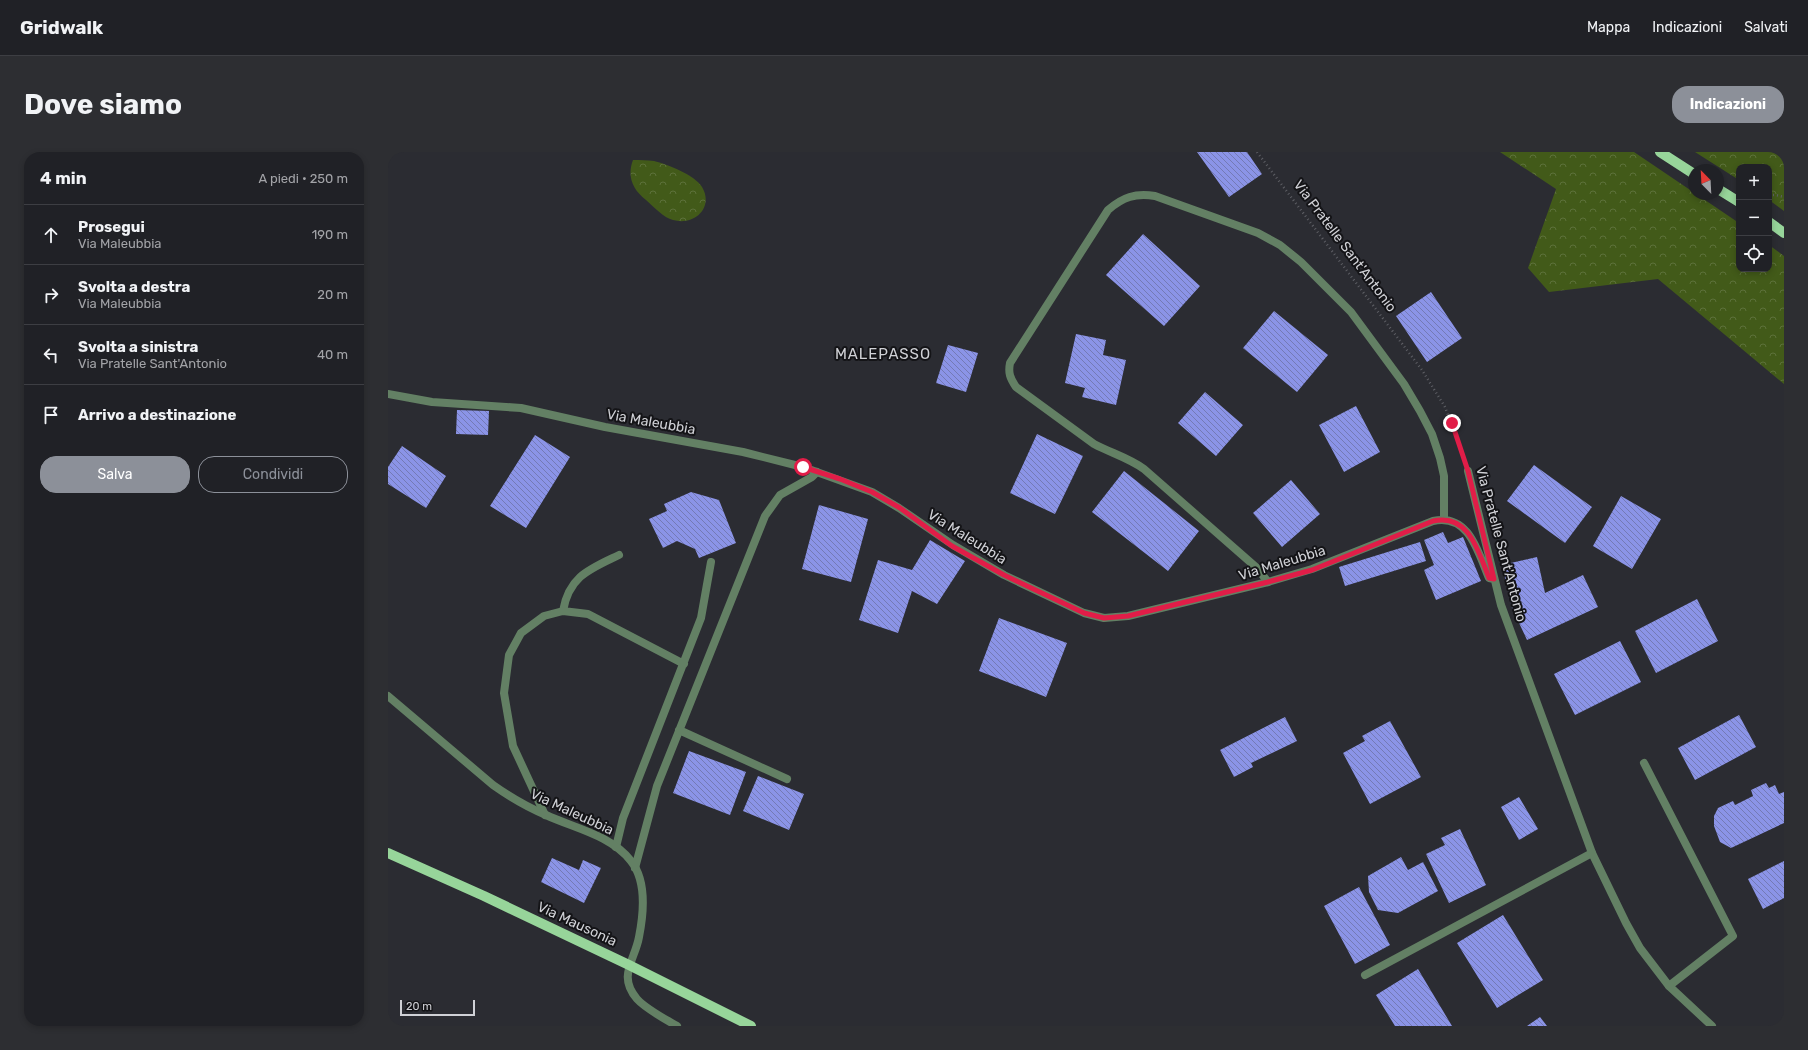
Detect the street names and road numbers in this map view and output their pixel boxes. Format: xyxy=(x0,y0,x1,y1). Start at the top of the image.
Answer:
street label: Via Pratelle Sant'Antonio xyxy=(1290,177,1400,315)
street label: Via Maleubbia xyxy=(605,406,697,438)
street label: Via Pratelle Sant'Antonio xyxy=(1472,464,1530,624)
street label: Via Maleubbia xyxy=(924,506,1010,568)
street label: Via Maleubbia xyxy=(1236,542,1328,584)
street label: Via Maleubbia xyxy=(528,785,616,839)
street label: Via Mausonia xyxy=(535,898,619,950)

